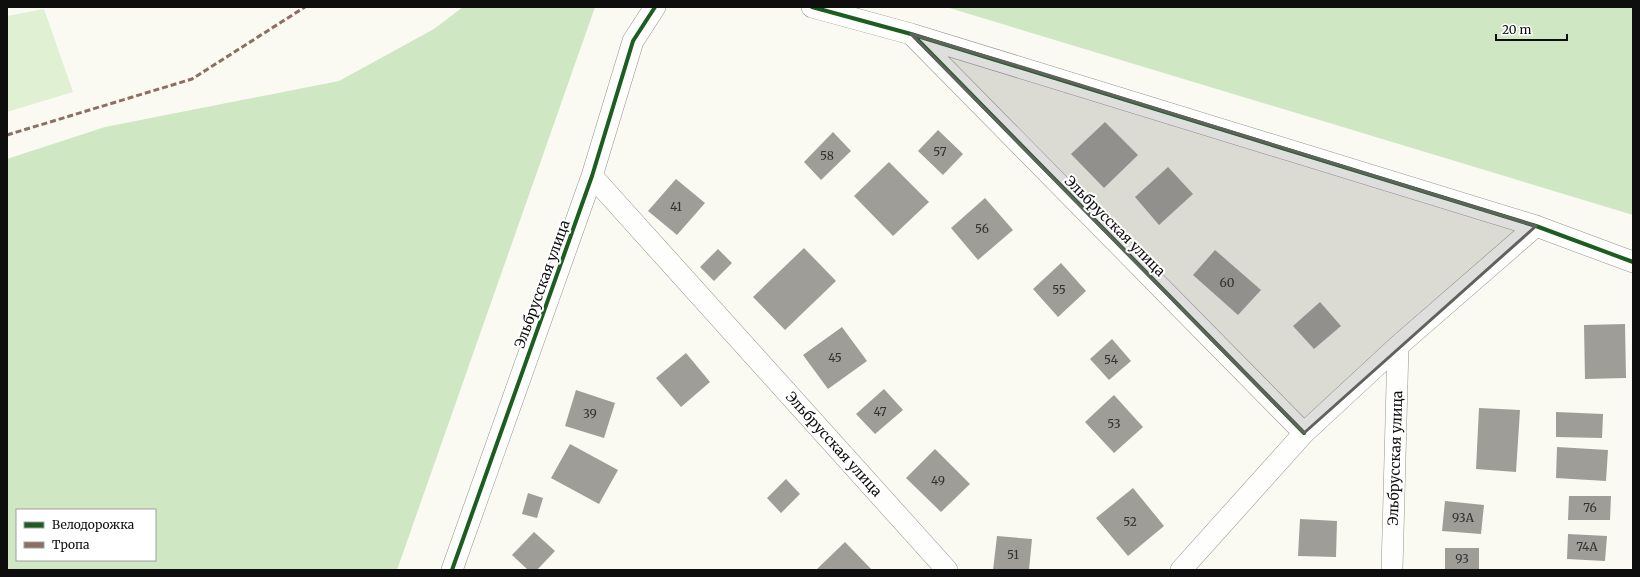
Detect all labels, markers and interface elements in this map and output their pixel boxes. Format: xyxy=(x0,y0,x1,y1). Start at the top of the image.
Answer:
scale bar xyxy=(1496,16,1567,42)
text: 20 m xyxy=(1502,22,1531,37)
house number: 57 xyxy=(933,144,947,159)
house number: 58 xyxy=(820,148,834,163)
street label: Эльбрусская улица xyxy=(1061,172,1169,280)
house number: 41 xyxy=(670,199,683,214)
street label: Эльбрусская улица xyxy=(510,217,574,351)
house number: 56 xyxy=(975,221,989,236)
house number: 60 xyxy=(1220,275,1235,290)
house number: 55 xyxy=(1052,282,1066,297)
house number: 45 xyxy=(828,350,842,365)
house number: 54 xyxy=(1104,352,1119,367)
street label: Эльбрусская улица xyxy=(782,388,886,501)
street label: Эльбрусская улица xyxy=(1384,390,1406,526)
house number: 47 xyxy=(873,404,887,419)
house number: 39 xyxy=(583,406,597,421)
house number: 53 xyxy=(1107,416,1121,431)
house number: 49 xyxy=(931,473,945,488)
house number: 76 xyxy=(1583,500,1597,515)
legend xyxy=(16,509,156,561)
house number: 93А xyxy=(1452,510,1474,525)
house number: 52 xyxy=(1123,514,1137,529)
text: Велодорожка xyxy=(52,517,135,532)
text: Тропа xyxy=(52,537,90,552)
house number: 74А xyxy=(1576,539,1598,554)
house number: 51 xyxy=(1007,547,1019,562)
house number: 93 xyxy=(1455,551,1469,566)

